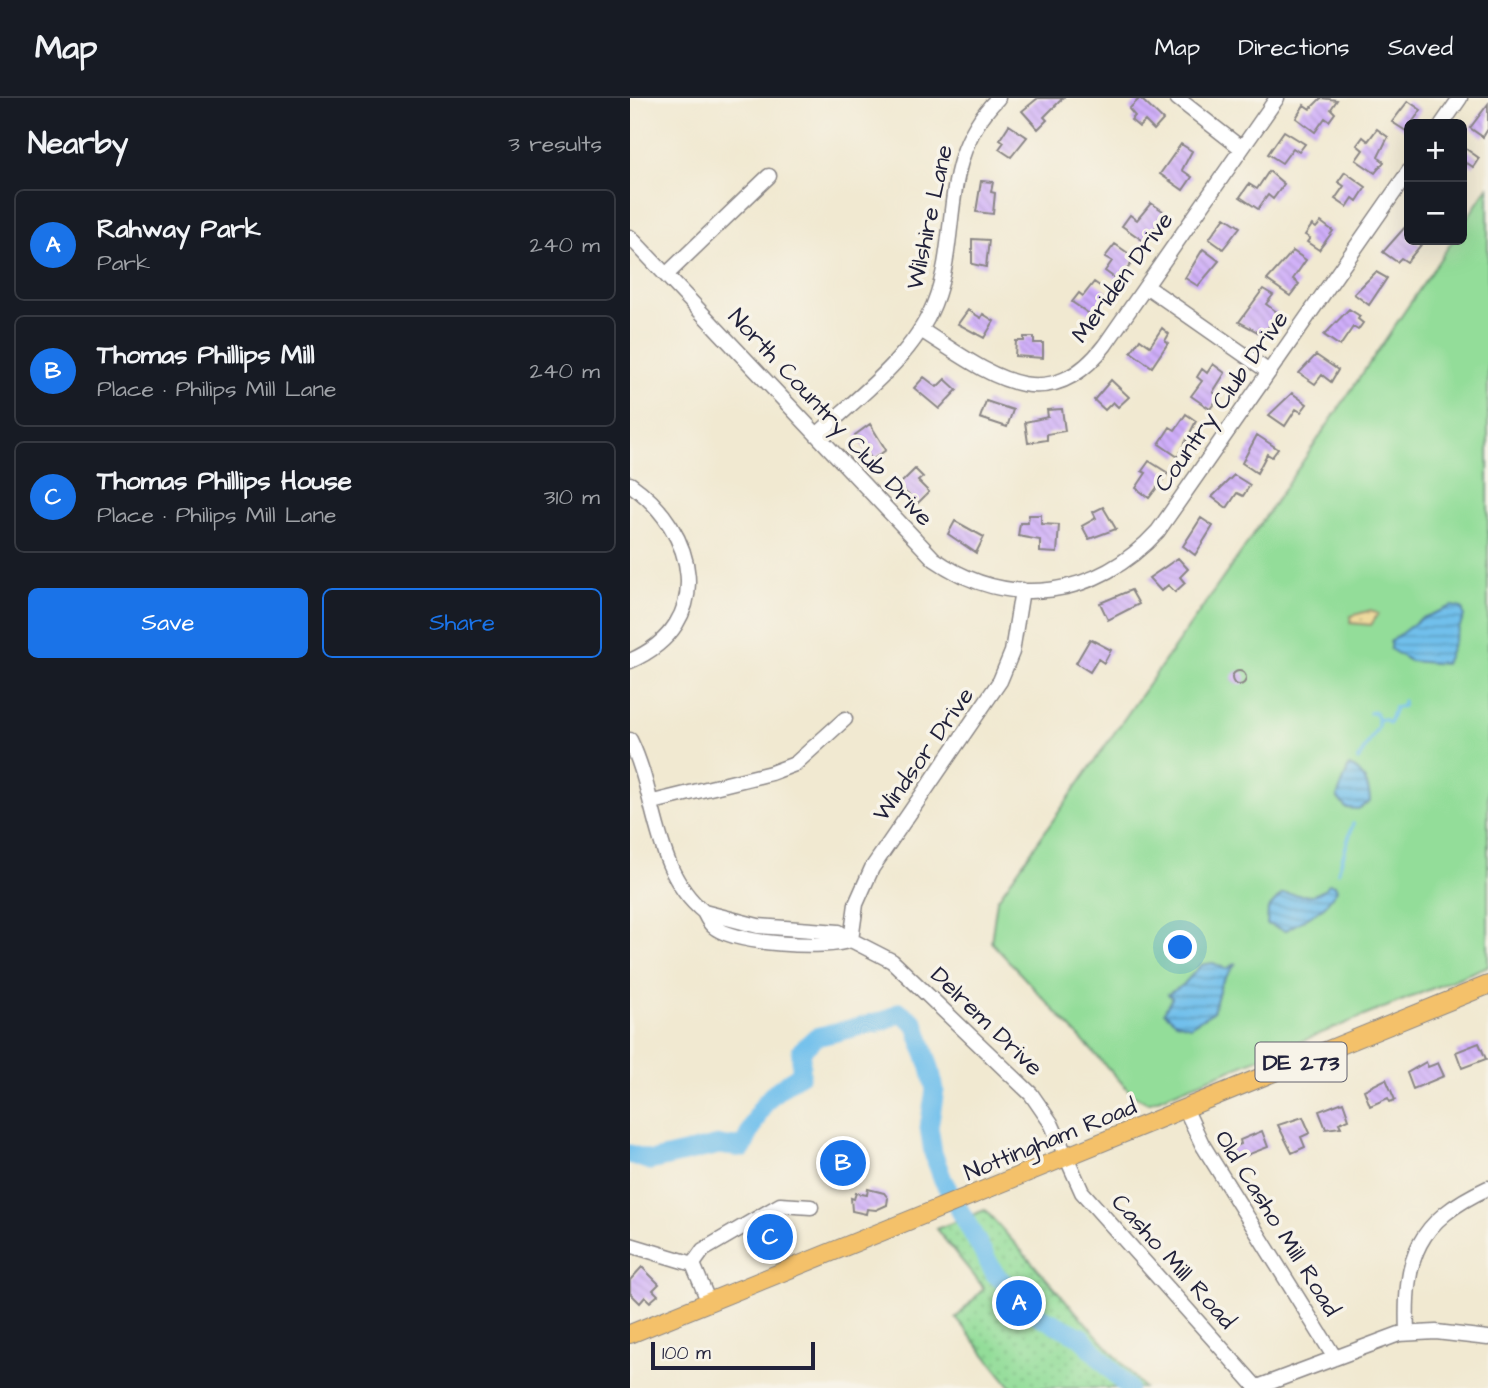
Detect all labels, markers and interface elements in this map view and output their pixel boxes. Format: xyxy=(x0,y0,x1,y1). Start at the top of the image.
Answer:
text: Map xyxy=(35,25,97,71)
text: Map xyxy=(1155,31,1200,65)
text: Directions xyxy=(1238,31,1350,65)
text: Saved xyxy=(1388,31,1453,65)
map controls xyxy=(1404,119,1467,245)
button: + xyxy=(1404,119,1467,182)
text: Nearby xyxy=(28,123,128,165)
text: 3 results xyxy=(508,128,602,160)
street label: Wilshire Lane xyxy=(898,142,962,293)
button: − xyxy=(1404,182,1467,245)
street label: Meriden Drive xyxy=(1064,205,1182,350)
text: Rahway Park xyxy=(97,211,261,247)
text: A xyxy=(46,229,60,261)
text: 240 m xyxy=(530,229,600,261)
text: Park xyxy=(97,247,150,279)
street label: North Country Club Drive xyxy=(719,301,941,535)
street label: Country Club Drive xyxy=(1146,304,1298,500)
text: Thomas Phillips Mill xyxy=(97,337,315,373)
text: B xyxy=(45,355,61,387)
text: 240 m xyxy=(530,355,600,387)
text: Place · Philips Mill Lane xyxy=(97,373,336,405)
text: Thomas Phillips House xyxy=(97,463,352,499)
text: C xyxy=(45,481,61,513)
text: 310 m xyxy=(544,481,600,513)
text: Place · Philips Mill Lane xyxy=(97,499,336,531)
button: Save xyxy=(28,588,308,658)
button: Share xyxy=(322,588,602,658)
street label: Windsor Drive xyxy=(865,681,983,829)
your location xyxy=(1163,930,1197,964)
street label: Delrem Drive xyxy=(922,959,1050,1084)
road number: DE 273 xyxy=(1256,1043,1346,1082)
street label: Nottingham Road xyxy=(959,1090,1142,1191)
street label: Old Casho Mill Road xyxy=(1206,1124,1348,1323)
pin: B xyxy=(820,1137,866,1189)
street label: Casho Mill Road xyxy=(1103,1186,1243,1337)
pin: C xyxy=(747,1211,793,1263)
pin: A xyxy=(996,1277,1042,1329)
scale bar xyxy=(651,1339,816,1371)
text: 100 m xyxy=(662,1340,711,1367)

